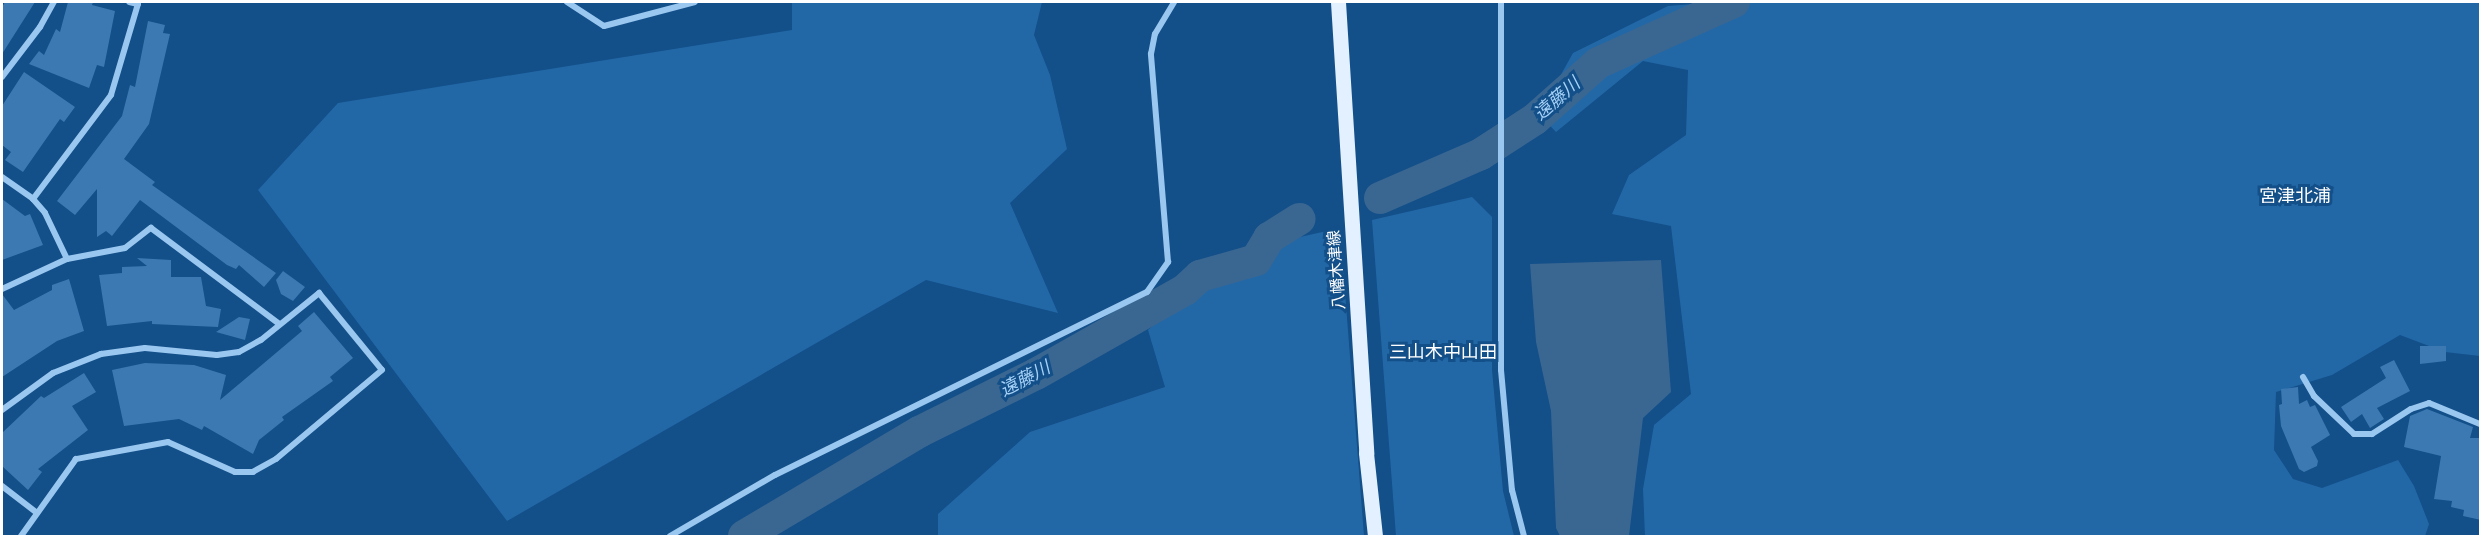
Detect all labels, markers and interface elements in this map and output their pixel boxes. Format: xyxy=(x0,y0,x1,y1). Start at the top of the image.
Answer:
water label: 遠藤川 xyxy=(1530,73,1584,125)
district label: 宮津北浦 xyxy=(2259,185,2331,207)
street label: 八幡木津線 xyxy=(1325,229,1349,311)
district label: 三山木中山田 xyxy=(1389,341,1497,363)
water label: 遠藤川 xyxy=(996,357,1054,401)

